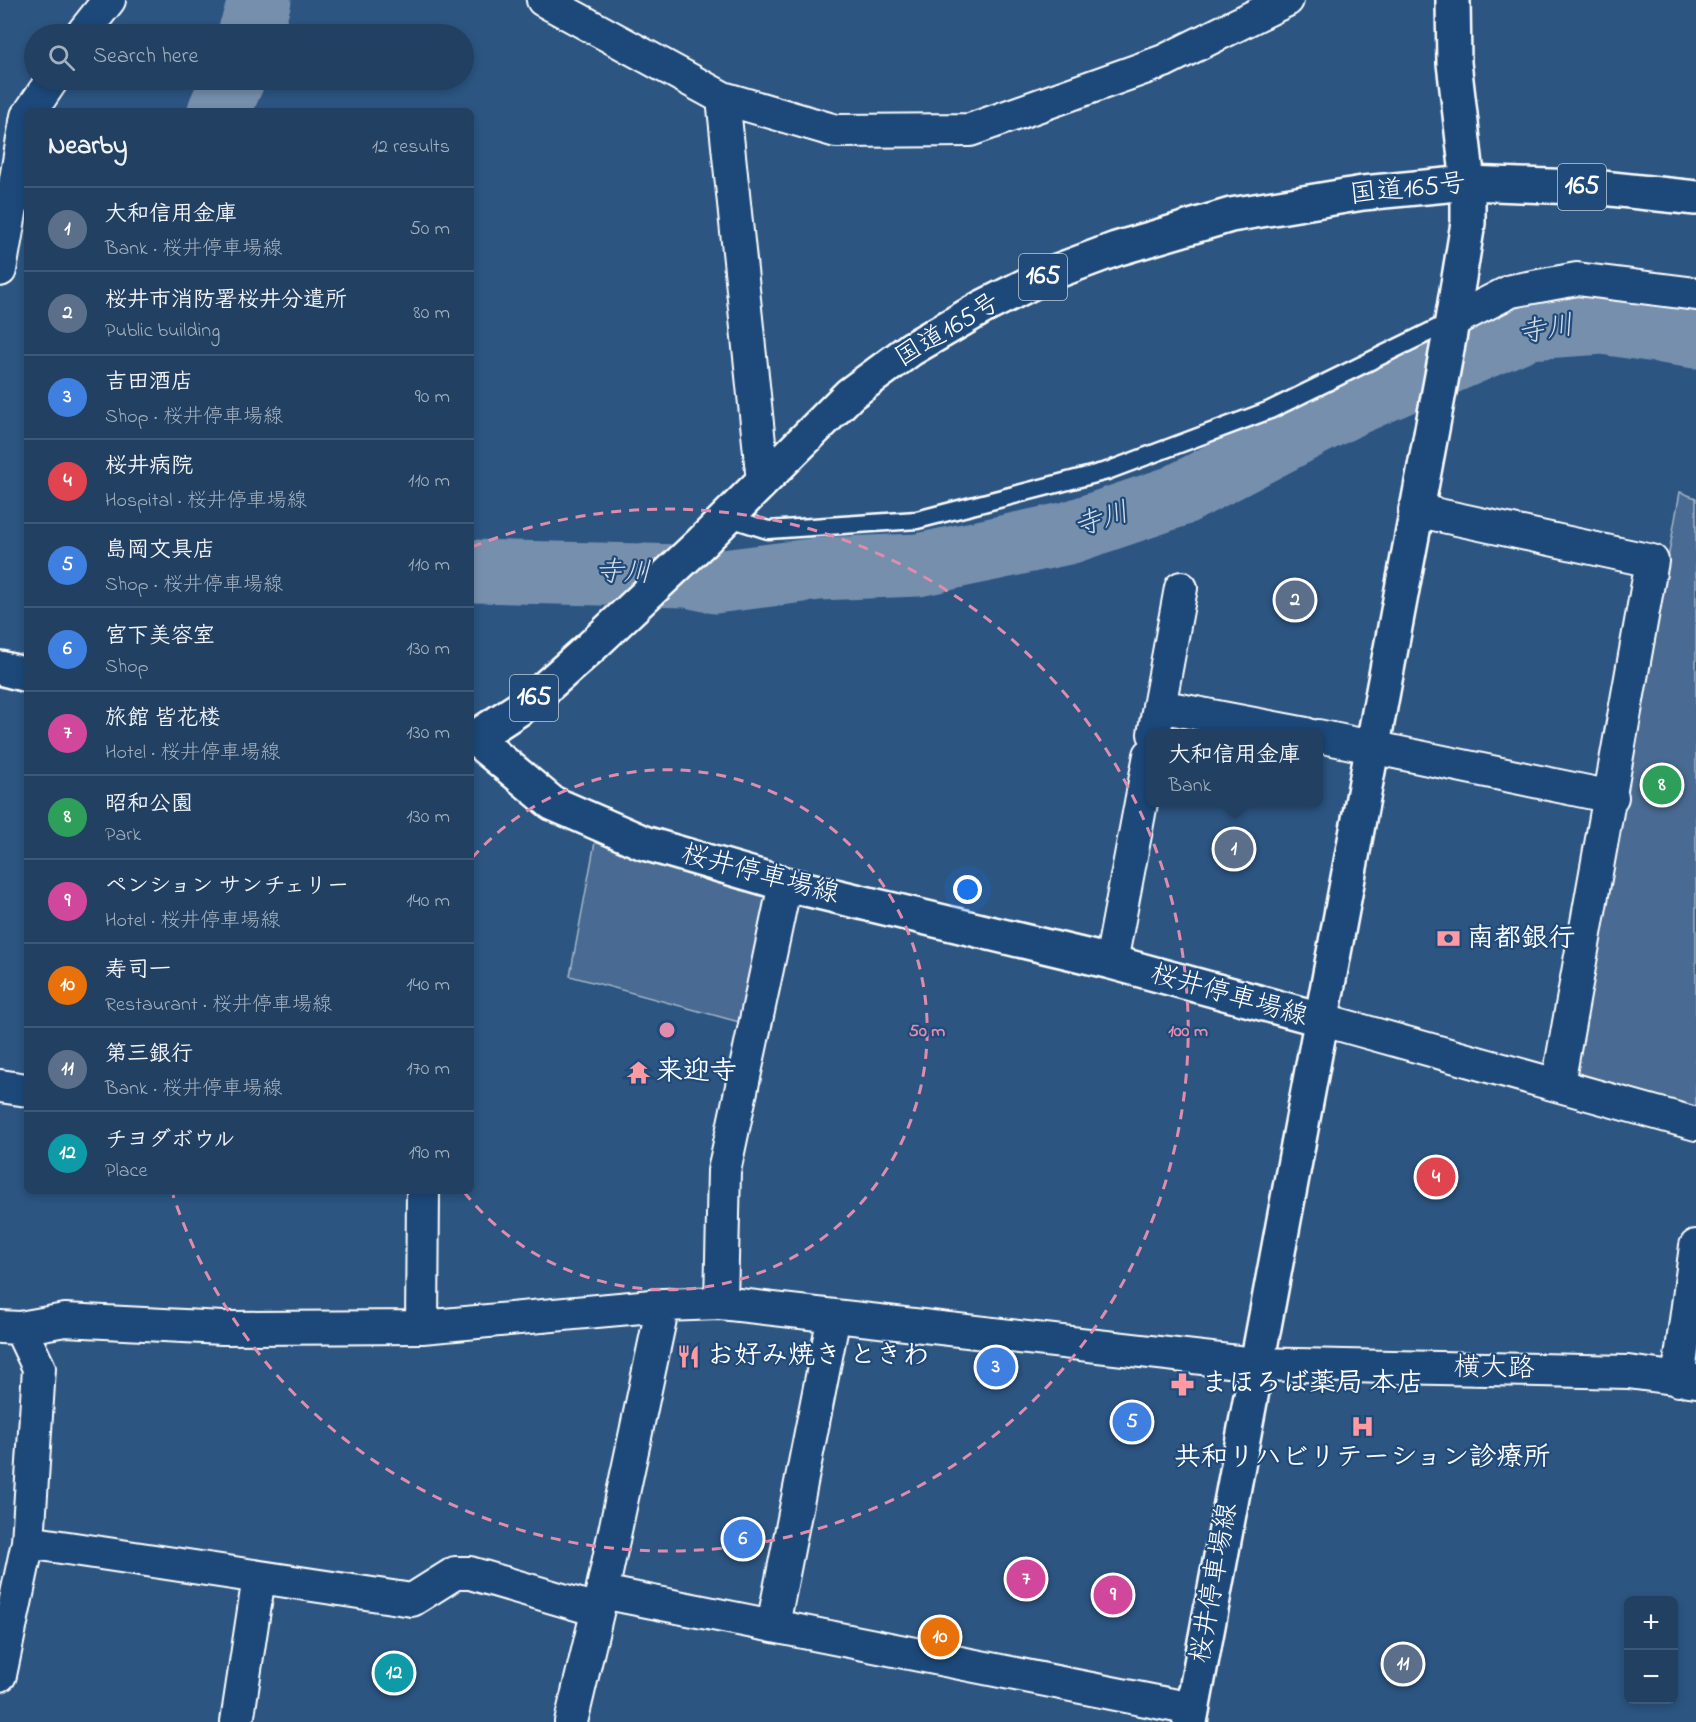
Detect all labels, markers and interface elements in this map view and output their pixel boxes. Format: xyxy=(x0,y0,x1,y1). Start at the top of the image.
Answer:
search box xyxy=(24,24,474,90)
icon: search xyxy=(45,41,78,74)
text: Search here xyxy=(93,41,198,73)
text: Nearby xyxy=(48,128,127,166)
text: 12 results xyxy=(372,133,450,162)
street label: 国道165号 xyxy=(1348,164,1468,216)
road number: 165 xyxy=(1558,164,1606,210)
text: 大和信用金庫 xyxy=(105,199,237,231)
text: 1 xyxy=(64,215,71,244)
text: 50 m xyxy=(409,215,450,244)
text: Bank · 桜井停車場線 xyxy=(105,235,282,264)
road number: 165 xyxy=(1019,254,1067,300)
street label: 国道165号 xyxy=(888,284,1008,378)
text: 桜井市消防署桜井分遣所 xyxy=(105,285,347,317)
text: 2 xyxy=(63,299,72,328)
text: 80 m xyxy=(413,299,450,328)
water label: 寺川 xyxy=(1515,306,1577,356)
text: Public building xyxy=(105,317,220,346)
text: 吉田酒店 xyxy=(105,367,193,399)
text: 3 xyxy=(63,383,72,412)
text: 90 m xyxy=(415,383,450,412)
text: Shop · 桜井停車場線 xyxy=(105,403,283,432)
text: 桜井病院 xyxy=(105,451,193,483)
text: 4 xyxy=(63,467,72,496)
text: 110 m xyxy=(408,467,450,496)
text: Hospital · 桜井停車場線 xyxy=(105,487,307,516)
water label: 寺川 xyxy=(1069,493,1135,549)
text: 島岡文具店 xyxy=(105,535,215,567)
text: 5 xyxy=(62,551,73,580)
text: 110 m xyxy=(408,551,450,580)
water label: 寺川 xyxy=(595,553,651,595)
text: Shop · 桜井停車場線 xyxy=(105,571,283,600)
pin: 2 xyxy=(1276,578,1314,622)
text: 宮下美容室 xyxy=(105,621,215,653)
text: 6 xyxy=(63,635,72,664)
text: 130 m xyxy=(406,635,450,664)
text: Shop xyxy=(105,653,149,682)
road number: 165 xyxy=(510,675,558,721)
text: 旅館 皆花楼 xyxy=(105,703,221,735)
text: 7 xyxy=(63,719,72,748)
text: 130 m xyxy=(406,719,450,748)
popup xyxy=(1146,729,1323,807)
text: Hotel · 桜井停車場線 xyxy=(105,739,280,768)
text: 大和信用金庫 xyxy=(1168,740,1301,772)
pin: 8 xyxy=(1642,762,1682,808)
text: Bank xyxy=(1168,772,1211,801)
text: 昭和公園 xyxy=(105,789,193,821)
text: 8 xyxy=(64,803,71,832)
text: 130 m xyxy=(406,803,450,832)
text: Park xyxy=(105,821,141,850)
pin: 1 xyxy=(1214,826,1254,872)
street label: 桜井停車場線 xyxy=(677,835,843,915)
text: ペンション サンチェリー xyxy=(105,871,349,903)
your location xyxy=(953,875,982,904)
text: 9 xyxy=(64,887,71,916)
text: 140 m xyxy=(406,887,450,916)
text: Hotel · 桜井停車場線 xyxy=(105,907,280,936)
place label: 南都銀行 xyxy=(1467,920,1575,959)
bank icon: 南都銀行 xyxy=(1436,926,1462,952)
text: 寿司一 xyxy=(105,955,171,987)
street label: 桜井停車場線 xyxy=(1146,955,1312,1037)
text: 10 xyxy=(60,971,75,1000)
text: 140 m xyxy=(406,971,450,1000)
text: Restaurant · 桜井停車場線 xyxy=(105,991,332,1020)
text: 50 m xyxy=(909,1019,945,1045)
text: 100 m xyxy=(1168,1019,1208,1045)
centre of rings xyxy=(657,1020,677,1040)
text: 第三銀行 xyxy=(105,1039,193,1071)
place label: 来迎寺 xyxy=(656,1053,737,1092)
text: 11 xyxy=(61,1055,74,1084)
text: 170 m xyxy=(406,1055,450,1084)
temple icon: 来迎寺 xyxy=(625,1059,651,1085)
text: Bank · 桜井停車場線 xyxy=(105,1075,282,1104)
text: チヨダボウル xyxy=(105,1125,235,1157)
text: 12 xyxy=(59,1139,76,1168)
text: 190 m xyxy=(408,1139,450,1168)
pin: 4 xyxy=(1416,1154,1456,1200)
text: Place xyxy=(105,1157,147,1186)
place label: お好み焼き ときわ xyxy=(707,1337,930,1376)
restaurant icon: お好み焼き ときわ xyxy=(676,1343,702,1369)
pin: 3 xyxy=(976,1344,1016,1390)
street label: 横大路 xyxy=(1453,1349,1535,1389)
place label: まほろば薬局 本店 xyxy=(1201,1365,1424,1404)
pharmacy icon: まほろば薬局 本店 xyxy=(1170,1371,1196,1397)
pin: 5 xyxy=(1112,1400,1152,1444)
hospital icon: 共和リハビリテーション診療所 xyxy=(1349,1413,1375,1439)
place label: 共和リハビリテーション診療所 xyxy=(1174,1439,1550,1478)
street label: 桜井停車場線 xyxy=(1182,1500,1248,1666)
pin: 6 xyxy=(724,1516,762,1562)
pin: 7 xyxy=(1006,1556,1046,1602)
pin: 9 xyxy=(1094,1572,1132,1618)
map controls xyxy=(1624,1596,1678,1704)
button: + xyxy=(1624,1596,1678,1650)
pin: 10 xyxy=(920,1614,960,1660)
pin: 11 xyxy=(1384,1642,1422,1686)
pin: 12 xyxy=(374,1650,414,1696)
button: − xyxy=(1624,1650,1678,1704)

